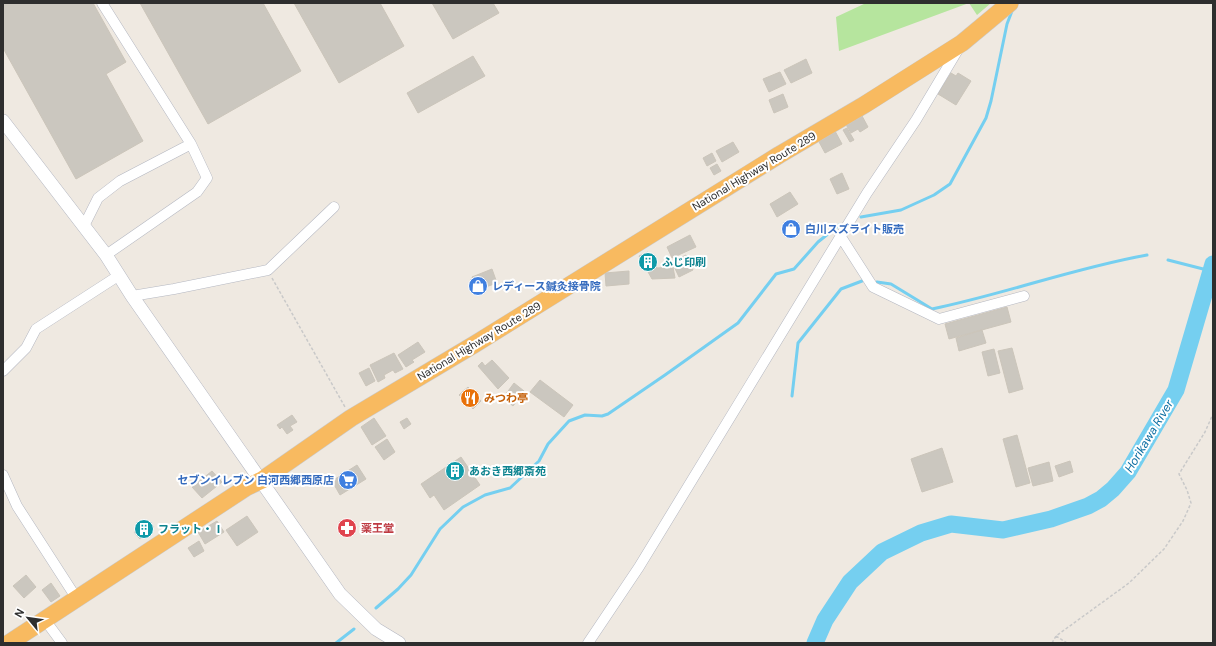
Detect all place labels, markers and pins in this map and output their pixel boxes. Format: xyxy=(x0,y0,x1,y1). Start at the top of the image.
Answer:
shop icon: 白川スズライト販売 xyxy=(780,218,802,240)
place label: 白川スズライト販売 xyxy=(805,222,904,236)
building icon: ふじ印刷 xyxy=(637,251,659,273)
place label: ふじ印刷 xyxy=(662,255,706,269)
shop icon: レディース鍼灸接骨院 xyxy=(467,275,489,297)
place label: レディース鍼灸接骨院 xyxy=(492,279,601,293)
restaurant icon: みつわ亭 xyxy=(459,387,481,409)
place label: みつわ亭 xyxy=(484,391,528,405)
building icon: あおき西郷斎苑 xyxy=(444,460,466,482)
place label: あおき西郷斎苑 xyxy=(469,464,546,478)
supermarket icon: セブンイレブン 白河西郷西原店 xyxy=(337,469,359,491)
place label: セブンイレブン 白河西郷西原店 xyxy=(177,473,334,487)
pharmacy icon: 薬王堂 xyxy=(336,517,358,539)
building icon: フラット・Ⅰ xyxy=(133,518,155,540)
place label: 薬王堂 xyxy=(361,521,394,535)
place label: フラット・Ⅰ xyxy=(158,522,224,536)

